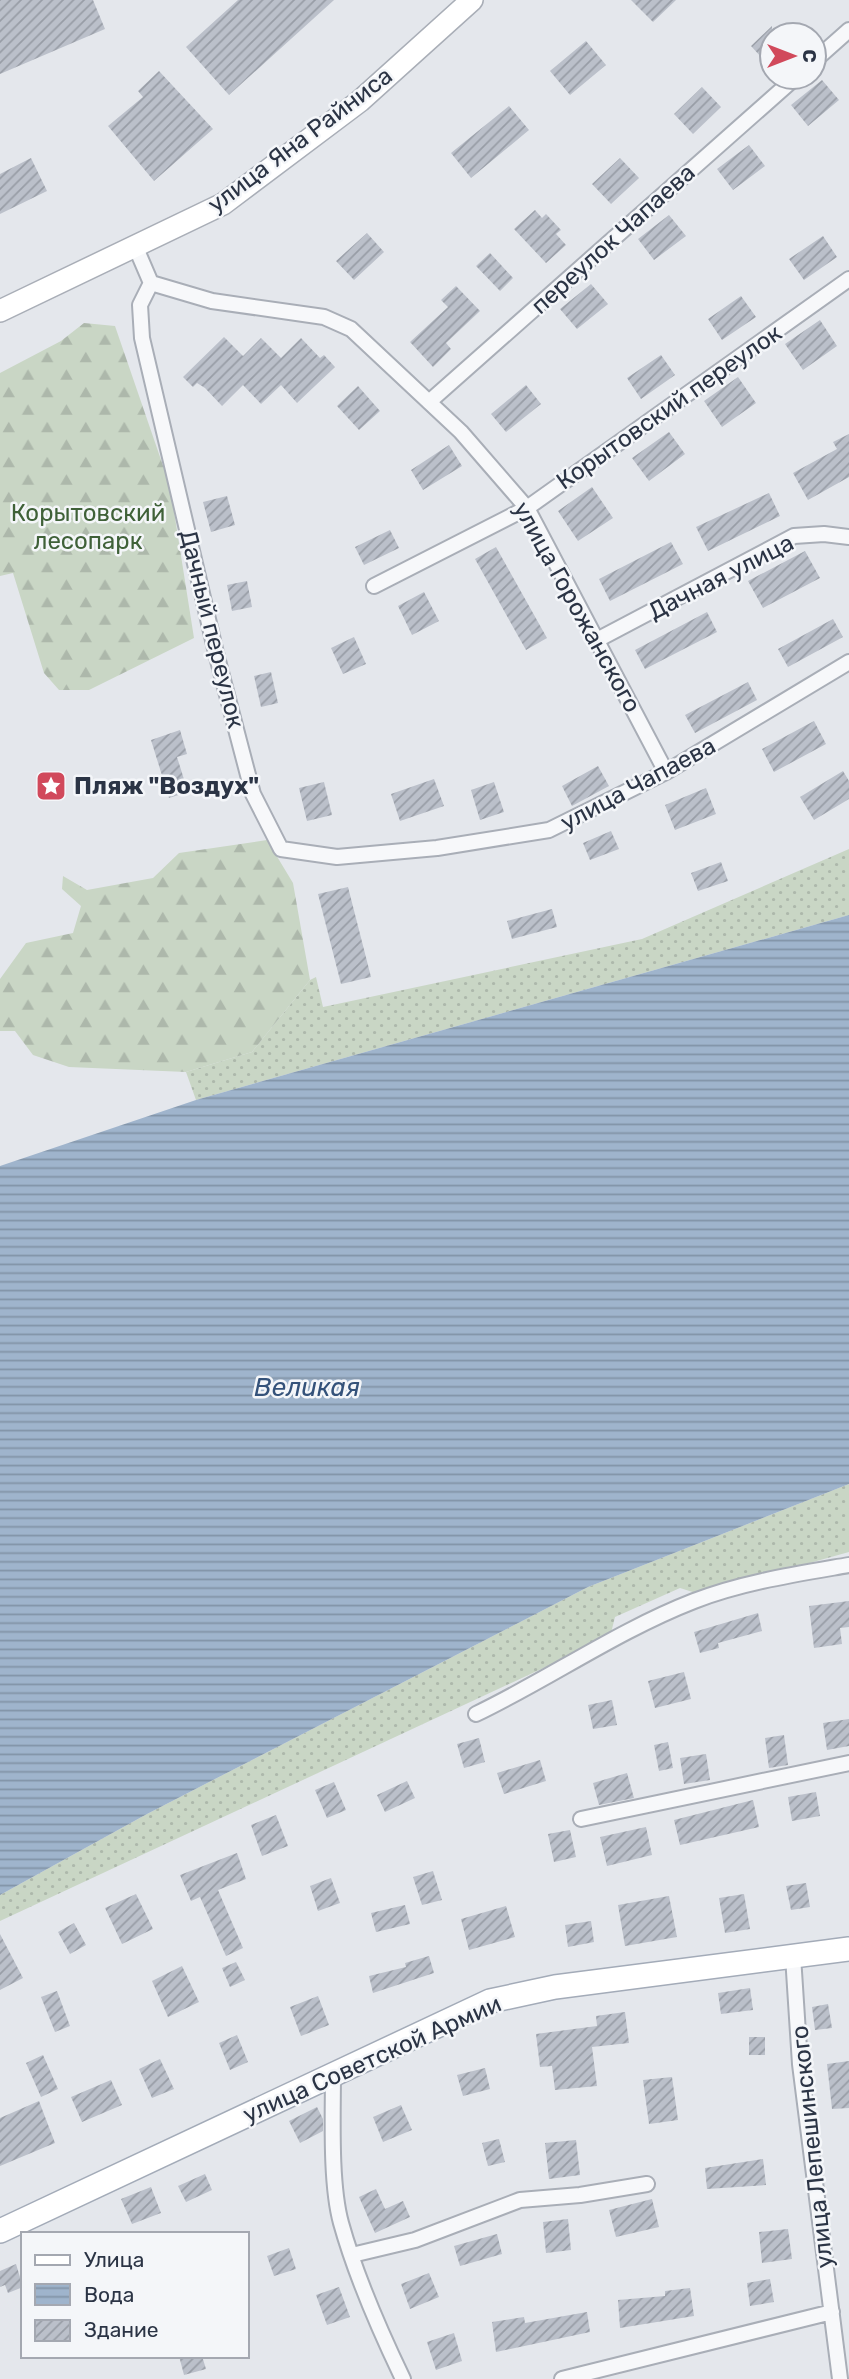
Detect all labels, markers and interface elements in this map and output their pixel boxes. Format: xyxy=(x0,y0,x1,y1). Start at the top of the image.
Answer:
north arrow xyxy=(758,21,828,91)
text: С xyxy=(798,49,821,63)
street label: улица Яна Райниса xyxy=(202,62,398,218)
street label: переулок Чапаева xyxy=(525,158,701,320)
street label: Корытовский переулок xyxy=(551,318,787,495)
street label: улица Горожанского xyxy=(507,497,647,717)
park label: Корытовский лесопарк xyxy=(11,499,165,555)
street label: Дачный переулок xyxy=(174,527,250,731)
street label: Дачная улица xyxy=(644,528,798,626)
street label: улица Чапаева xyxy=(556,731,720,837)
place icon: Пляж "Воздух" xyxy=(34,769,68,803)
place label: Пляж "Воздух" xyxy=(74,772,259,800)
water label: Великая xyxy=(254,1372,360,1403)
street label: улица Советской Армии xyxy=(239,1989,505,2129)
street label: улица Лепешинского xyxy=(785,2024,839,2270)
legend xyxy=(21,2232,248,2358)
text: Улица xyxy=(84,2247,144,2272)
text: Вода xyxy=(84,2282,134,2307)
text: Здание xyxy=(84,2317,159,2342)

